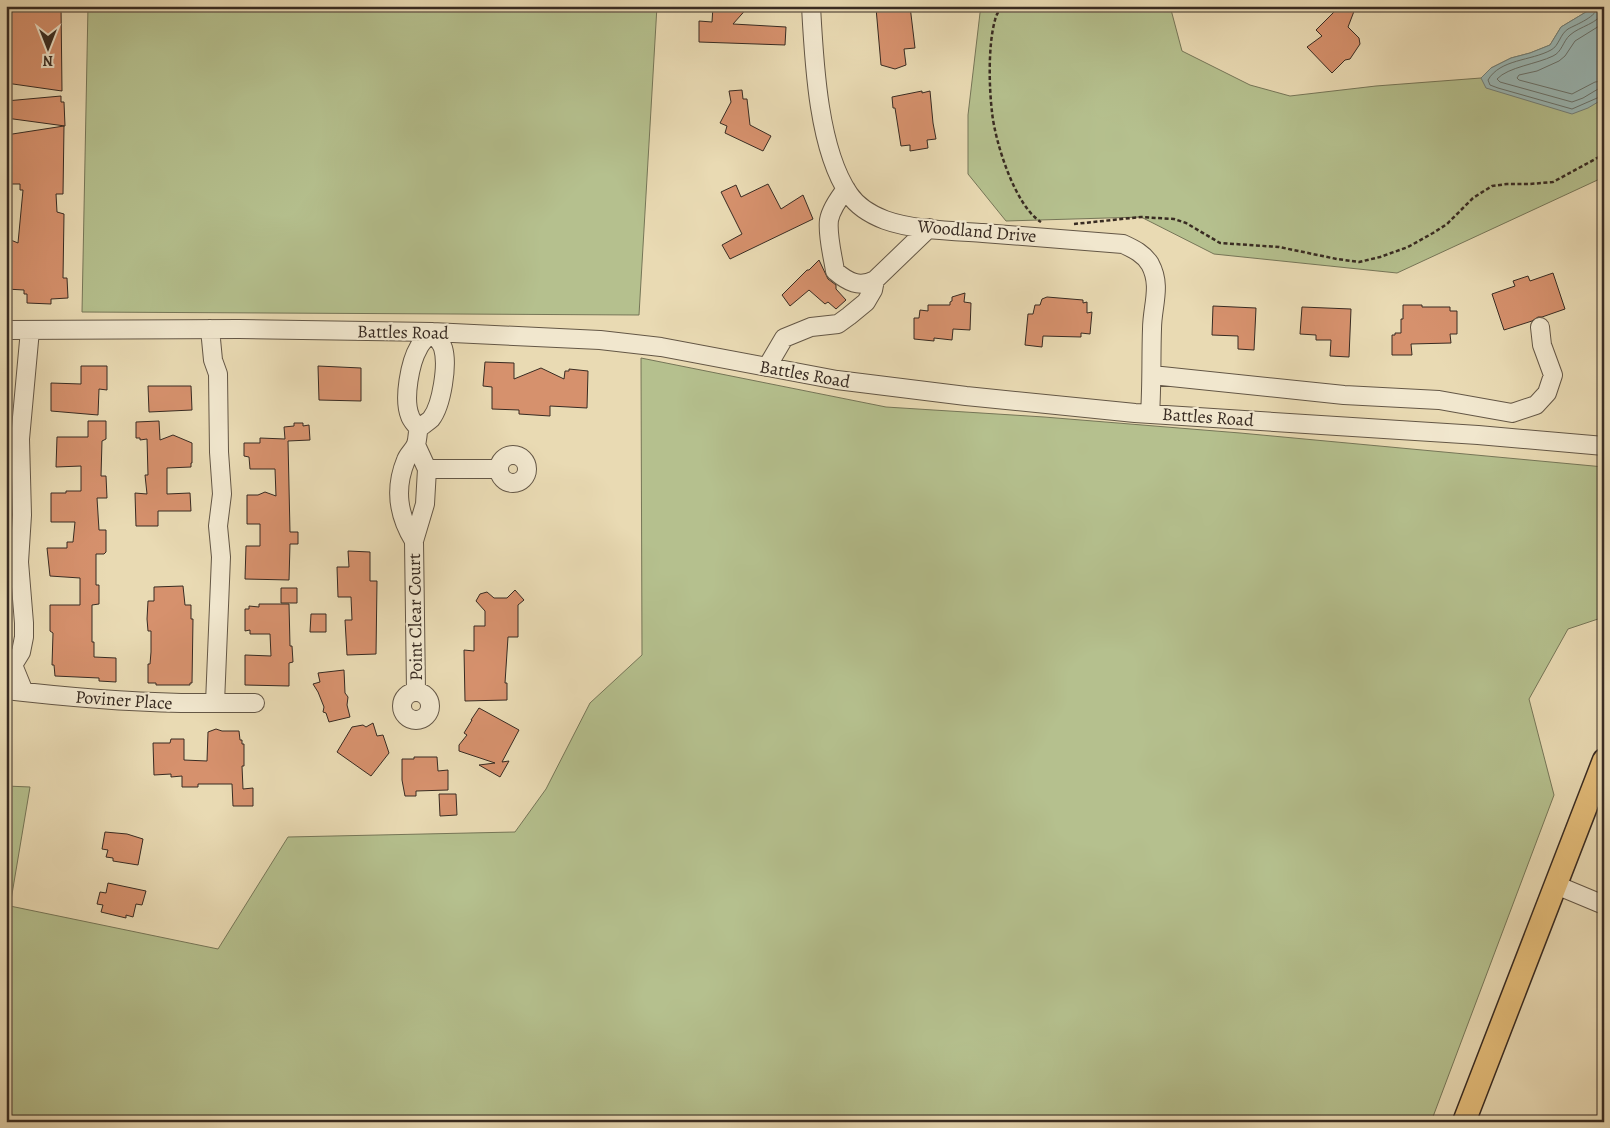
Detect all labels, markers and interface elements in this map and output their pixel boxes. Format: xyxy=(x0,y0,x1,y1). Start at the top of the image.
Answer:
north arrow xyxy=(22,22,72,72)
text: N xyxy=(43,51,53,70)
street label: Woodland Drive xyxy=(916,214,1037,248)
street label: Battles Road xyxy=(357,319,449,345)
street label: Battles Road xyxy=(758,354,853,394)
street label: Battles Road xyxy=(1161,402,1255,432)
street label: Point Clear Court xyxy=(402,553,428,681)
street label: Poviner Place xyxy=(75,685,173,715)

